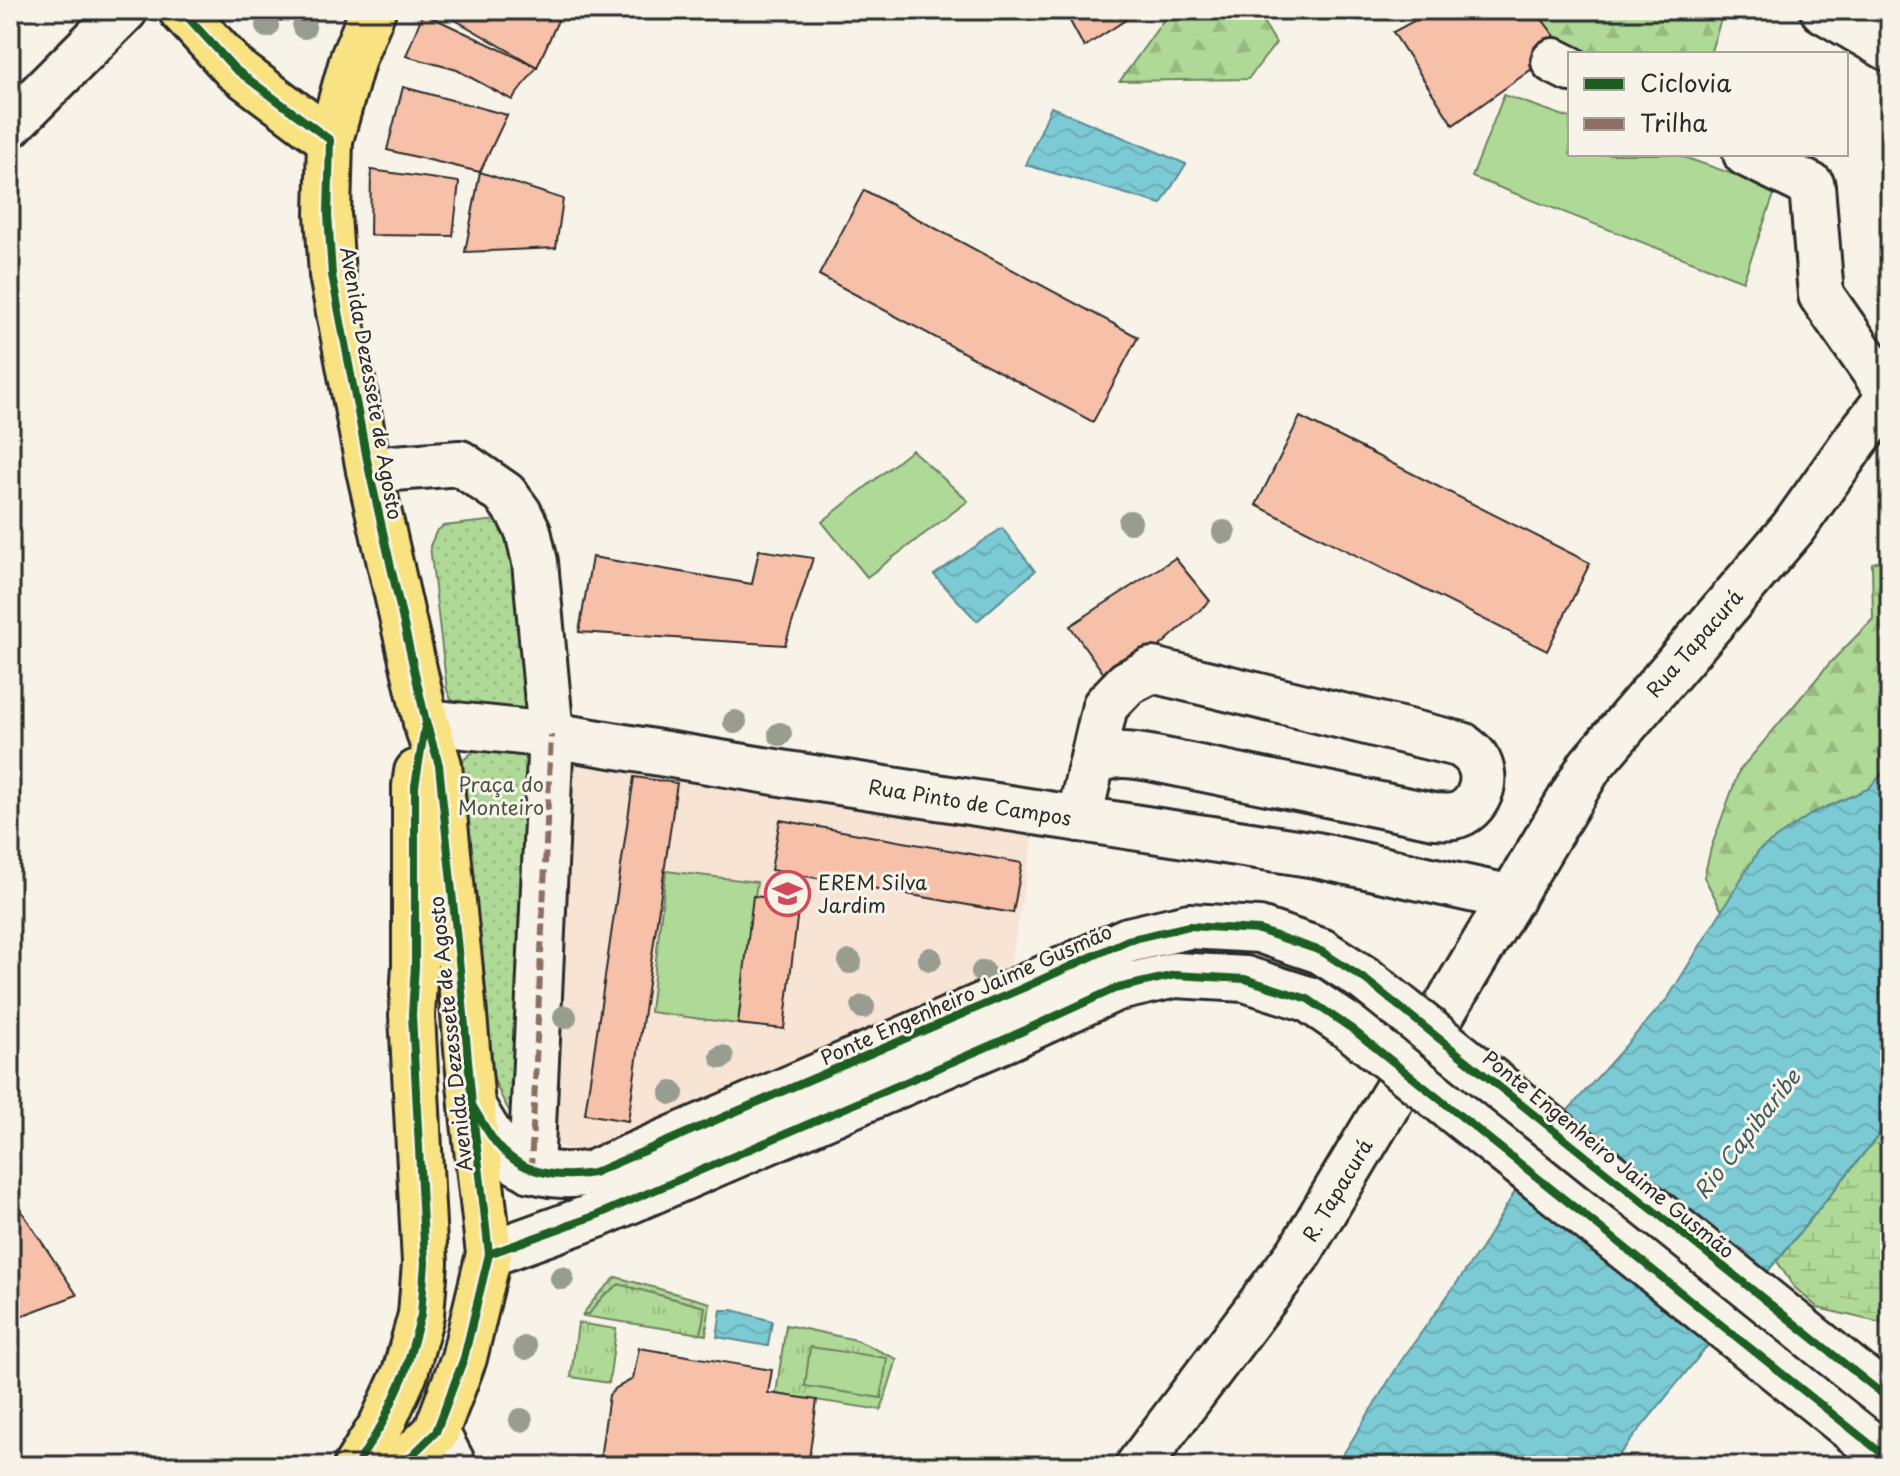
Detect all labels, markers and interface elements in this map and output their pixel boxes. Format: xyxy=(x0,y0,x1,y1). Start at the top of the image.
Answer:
legend xyxy=(1568,52,1848,156)
text: Ciclovia xyxy=(1640,64,1731,100)
text: Trilha xyxy=(1640,104,1707,140)
street label: Avenida Dezessete de Agosto xyxy=(333,244,411,522)
street label: Rua Tapacurá xyxy=(1639,582,1750,704)
park label: Praça do Monteiro xyxy=(458,769,544,822)
street label: Rua Pinto de Campos xyxy=(866,771,1074,833)
place label: EREM Silva Jardim xyxy=(818,867,928,920)
school or university icon: EREM Silva Jardim xyxy=(763,869,811,917)
street label: Avenida Dezessete de Agosto xyxy=(421,895,479,1173)
street label: Ponte Engenheiro Jaime Gusmão xyxy=(815,916,1117,1072)
street label: Ponte Engenheiro Jaime Gusmão xyxy=(1477,1043,1741,1265)
water label: Rio Capibaribe xyxy=(1685,1060,1808,1205)
street label: R. Tapacurá xyxy=(1294,1132,1380,1247)

